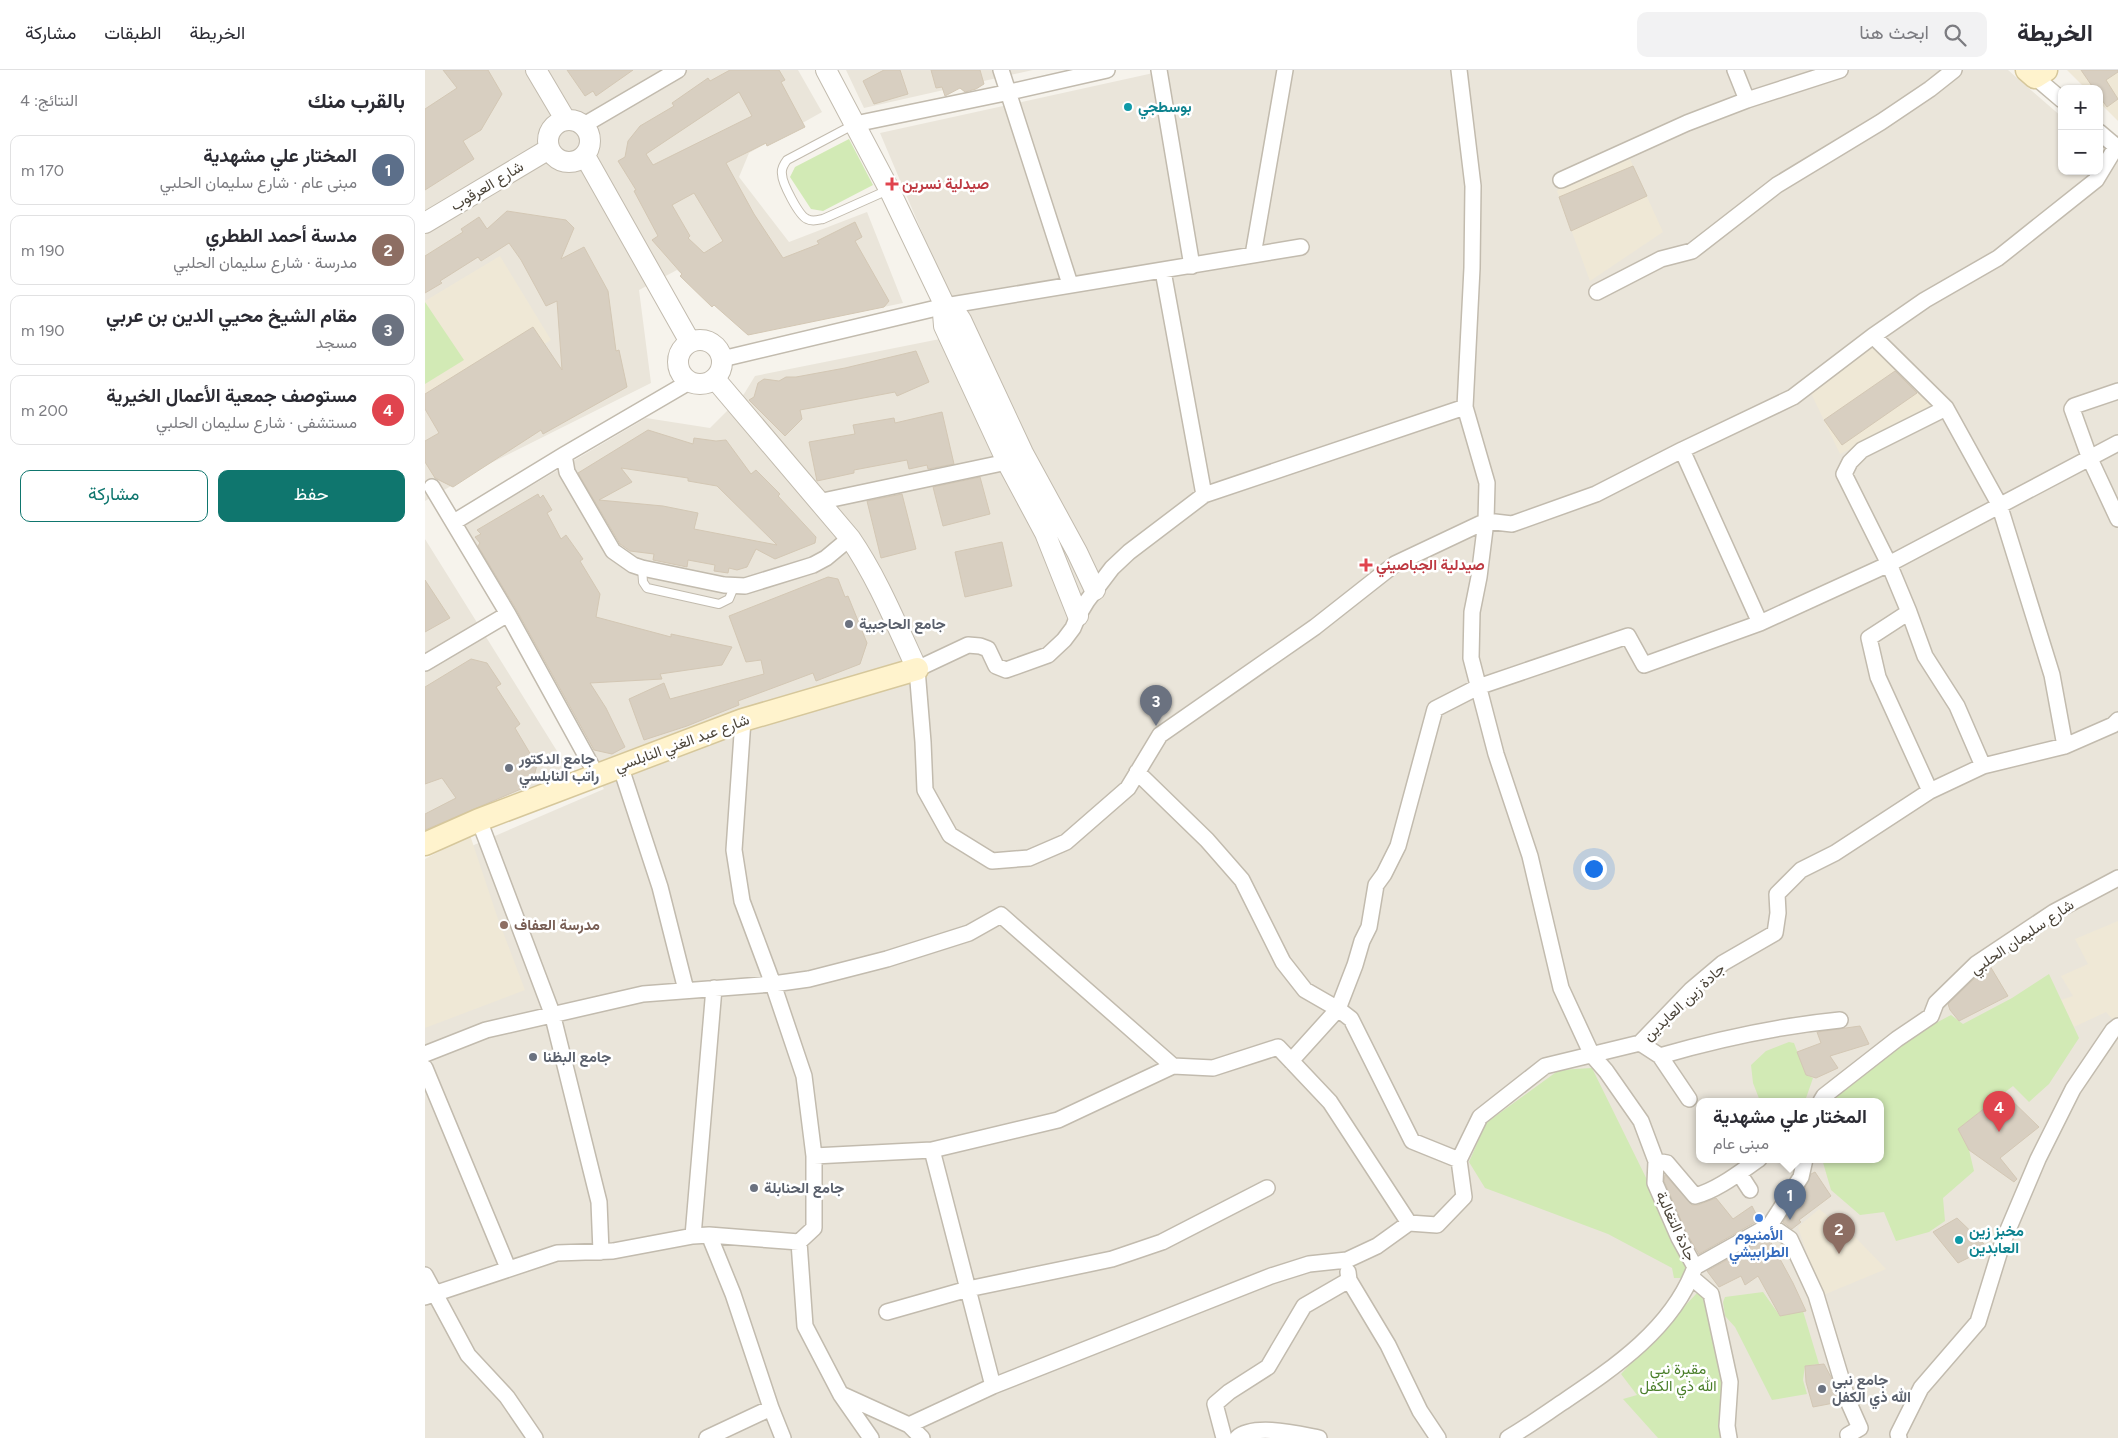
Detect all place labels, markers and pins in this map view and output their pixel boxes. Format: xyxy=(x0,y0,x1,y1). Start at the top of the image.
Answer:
place label: بوسطجي xyxy=(1138,98,1192,120)
marker: بوسطجي xyxy=(1122,101,1134,113)
place label: صيدلية نسرين xyxy=(902,175,989,193)
marker: صيدلية نسرين xyxy=(886,178,898,190)
place label: صيدلية الجباصيني xyxy=(1376,556,1485,578)
marker: صيدلية الجباصيني xyxy=(1360,559,1372,571)
place label: جامع الحاجبية xyxy=(859,615,946,634)
marker: جامع الحاجبية xyxy=(843,618,855,630)
pin: 3 xyxy=(1140,685,1172,726)
place label: جامع الدكتور راتب النابلسي xyxy=(518,750,599,789)
marker: جامع الدكتور راتب النابلسي xyxy=(503,762,515,774)
place label: مدرسة العفاف xyxy=(514,916,600,934)
marker: مدرسة العفاف xyxy=(498,919,510,931)
place label: جامع البظنا xyxy=(543,1048,611,1067)
marker: جامع البظنا xyxy=(527,1051,539,1063)
pin: 4 xyxy=(1983,1091,2015,1132)
place label: جامع الحنابلة xyxy=(764,1179,844,1198)
pin: 1 xyxy=(1774,1179,1806,1220)
marker: جامع الحنابلة xyxy=(748,1182,760,1194)
marker: الأمنيوم الطرابيشي xyxy=(1753,1212,1765,1224)
pin: 2 xyxy=(1823,1213,1855,1254)
place label: مخبز زين العابدين xyxy=(1969,1222,2024,1257)
place label: الأمنيوم الطرابيشي xyxy=(1729,1226,1789,1265)
marker: مخبز زين العابدين xyxy=(1953,1234,1965,1246)
place label: جامع نبي الله ذي الكفل xyxy=(1832,1371,1911,1410)
marker: جامع نبي الله ذي الكفل xyxy=(1816,1383,1828,1395)

